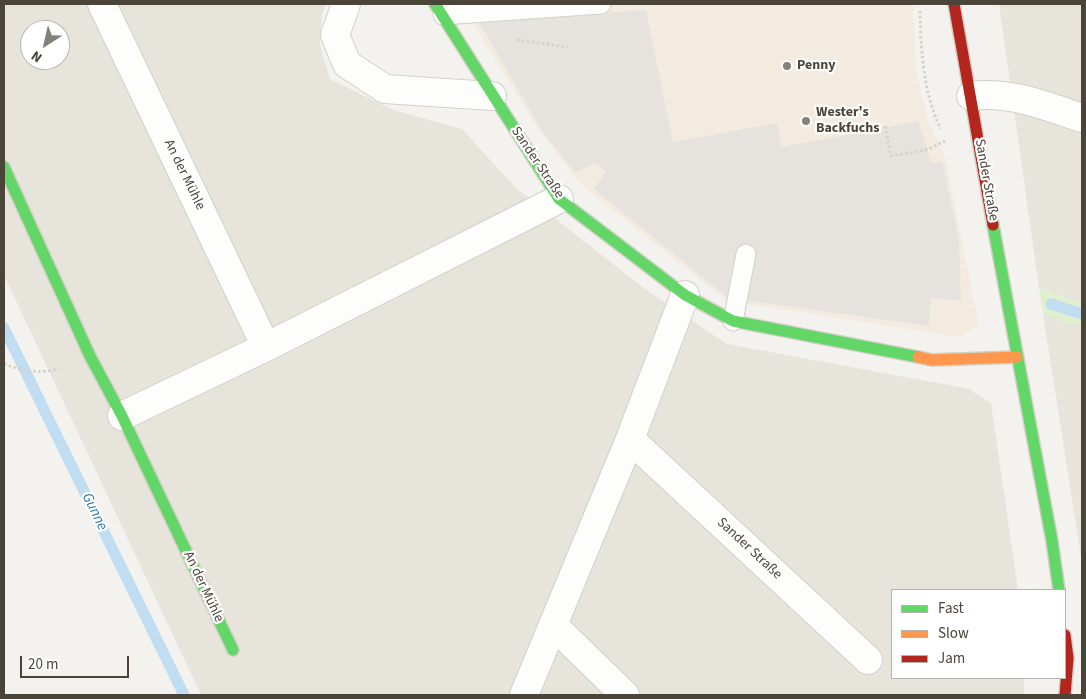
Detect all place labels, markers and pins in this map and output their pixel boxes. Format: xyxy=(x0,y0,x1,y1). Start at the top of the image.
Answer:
place label: Penny xyxy=(797,58,836,74)
marker: Penny xyxy=(781,60,793,72)
place label: Wester's Backfuchs xyxy=(816,105,880,138)
marker: Wester's Backfuchs xyxy=(800,115,812,127)

